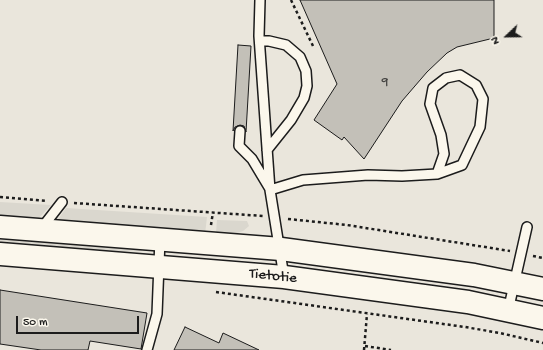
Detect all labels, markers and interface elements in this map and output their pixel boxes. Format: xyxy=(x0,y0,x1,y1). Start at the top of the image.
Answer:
north arrow xyxy=(487,16,527,56)
text: N xyxy=(489,35,503,46)
house number: 9 xyxy=(382,75,388,91)
street label: Tietotie xyxy=(248,266,298,288)
scale bar xyxy=(18,308,141,334)
text: 50 m xyxy=(23,316,48,330)

